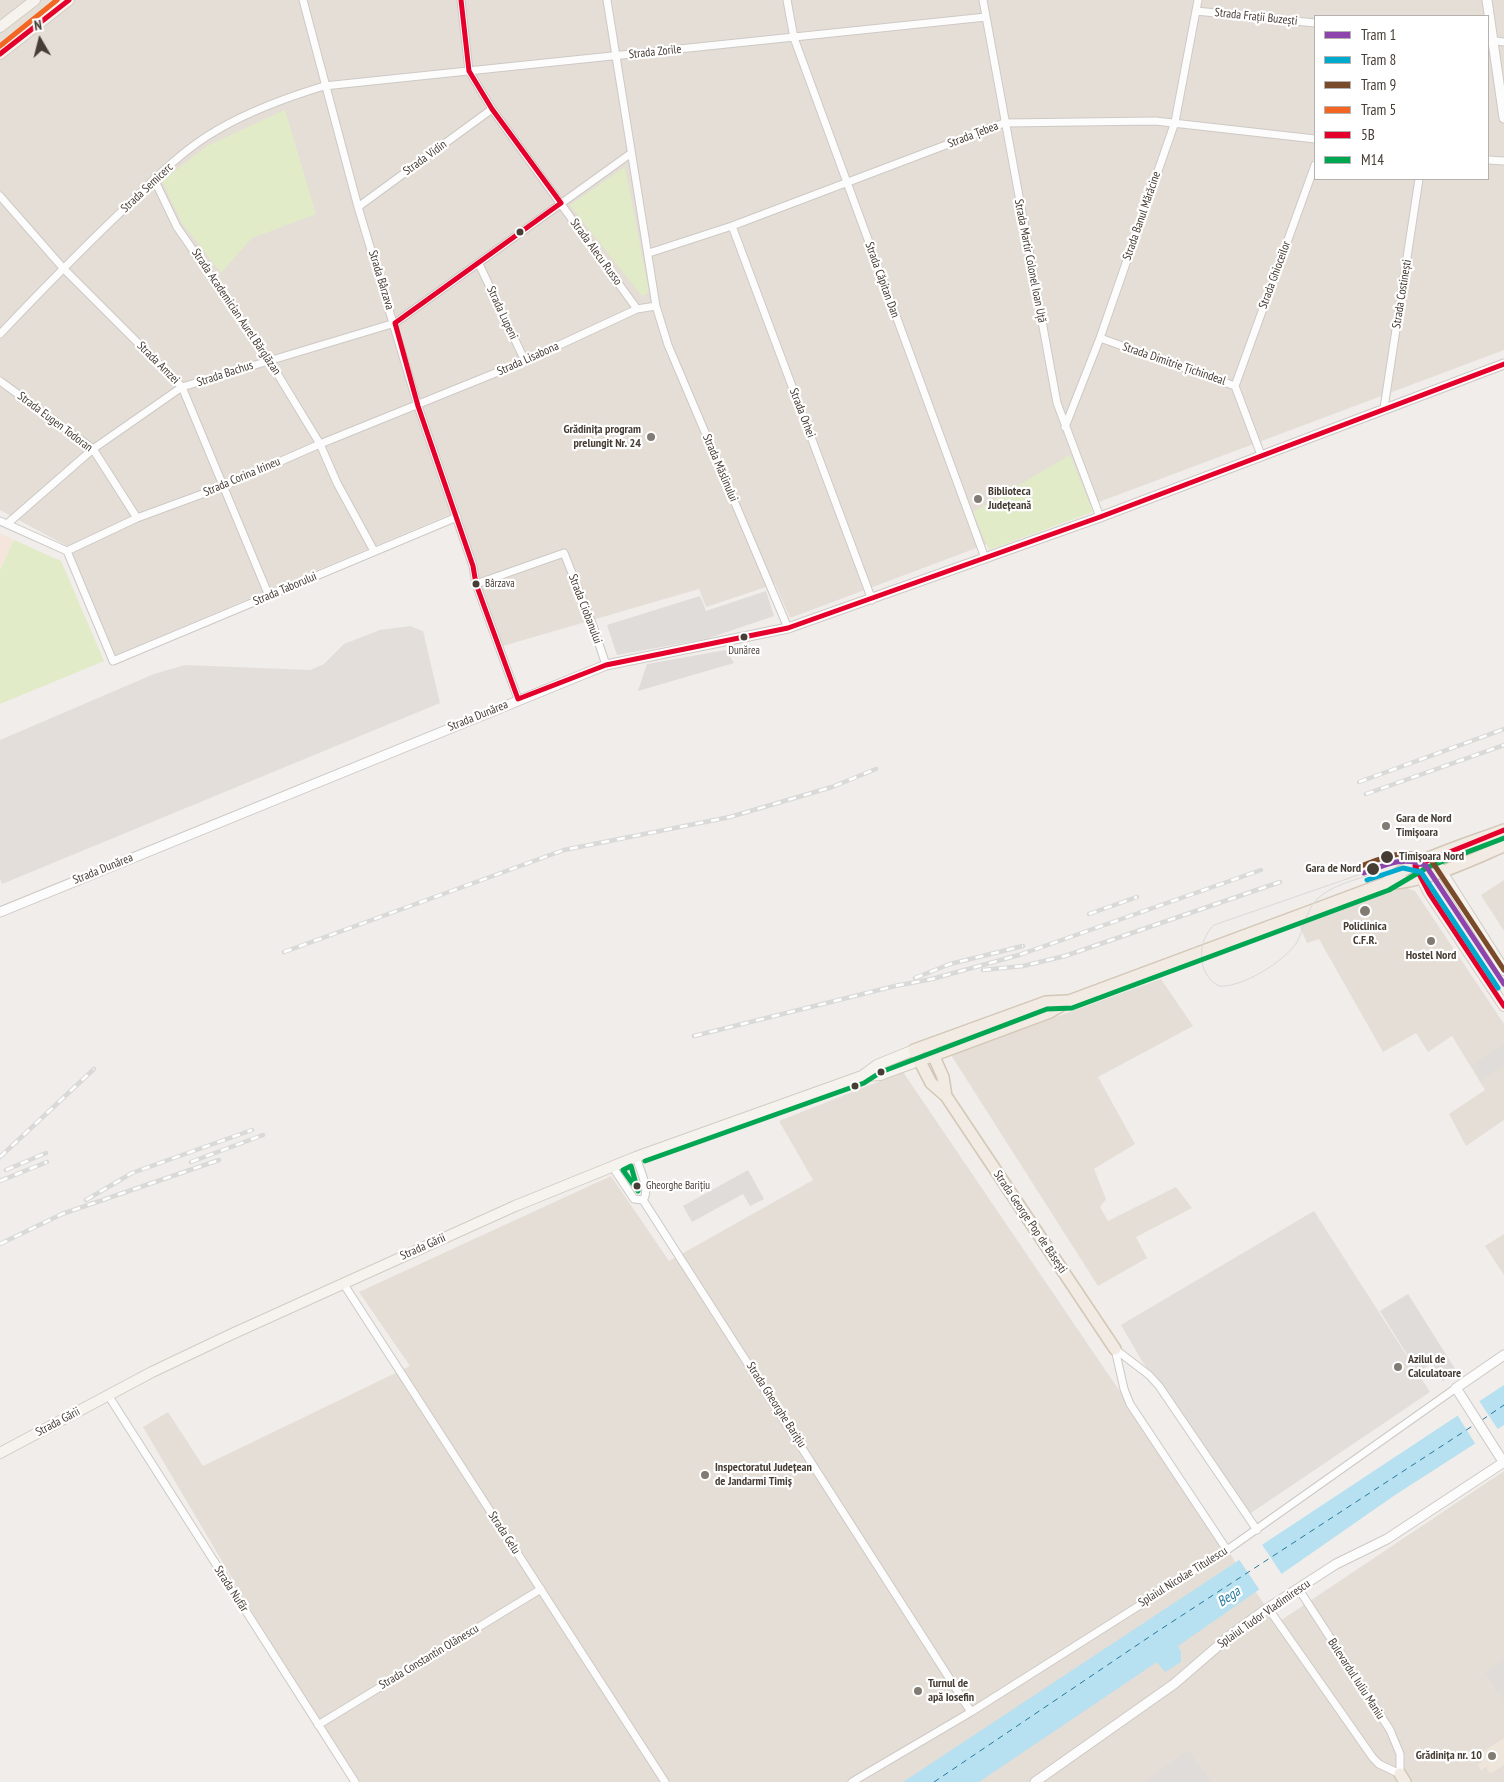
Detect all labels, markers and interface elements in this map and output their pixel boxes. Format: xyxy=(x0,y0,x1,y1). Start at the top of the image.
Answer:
street label: Strada Frații Buzești xyxy=(1214,5,1298,29)
north arrow xyxy=(15,15,65,65)
legend xyxy=(1314,15,1489,180)
text: N xyxy=(33,16,43,35)
text: Tram 1 xyxy=(1361,25,1396,44)
street label: Strada Zorile xyxy=(628,42,682,62)
text: Tram 8 xyxy=(1361,50,1396,69)
text: Tram 9 xyxy=(1361,75,1396,94)
text: Tram 5 xyxy=(1361,100,1396,119)
street label: Strada Țebea xyxy=(946,119,1000,151)
text: 5B xyxy=(1361,125,1375,144)
street label: Strada Vidin xyxy=(400,137,450,179)
text: M14 xyxy=(1361,150,1384,169)
street label: Strada Semicerc xyxy=(118,160,176,216)
street label: Strada Banul Mărăcine xyxy=(1120,170,1164,262)
street label: Strada Martir Colonel Ioan Uță xyxy=(1011,198,1049,324)
street label: Strada Alecu Russo xyxy=(567,216,625,288)
unlabelled marker xyxy=(515,227,525,237)
street label: Strada Ghioceilor xyxy=(1256,239,1294,311)
street label: Strada Căpitan Dan xyxy=(862,240,902,320)
street label: Strada Academician Aurel Bărglăzan xyxy=(188,246,284,378)
street label: Strada Bârzava xyxy=(365,249,397,311)
street label: Strada Costinești xyxy=(1389,259,1415,329)
street label: Strada Lupeni xyxy=(483,284,521,342)
street label: Strada Amzei xyxy=(134,339,182,387)
street label: Strada Lisabona xyxy=(495,339,561,379)
street label: Strada Dimitrie Țichindeal xyxy=(1120,340,1228,388)
street label: Strada Bachus xyxy=(195,358,255,390)
street label: Strada Orhei xyxy=(786,386,818,440)
street label: Strada Eugen Todoran xyxy=(15,389,95,455)
place label: Grădinița program prelungit Nr. 24 xyxy=(564,423,641,451)
marker: Grădinița program prelungit Nr. 24 xyxy=(645,431,657,443)
street label: Strada Măslinului xyxy=(699,432,741,504)
street label: Strada Corina Irineu xyxy=(201,454,283,500)
place label: Biblioteca Județeană xyxy=(988,485,1031,513)
marker: Biblioteca Județeană xyxy=(972,493,984,505)
street label: Strada Taborului xyxy=(251,569,319,609)
street label: Strada Ciobanului xyxy=(565,572,605,646)
place label: Bârzava xyxy=(485,577,515,591)
marker: Bârzava xyxy=(471,579,481,589)
marker: Dunărea xyxy=(739,632,749,642)
place label: Dunărea xyxy=(728,644,760,658)
street label: Strada Dunărea xyxy=(446,697,510,735)
place label: Gara de Nord Timișoara xyxy=(1396,812,1452,840)
marker: Gara de Nord Timișoara xyxy=(1380,820,1392,832)
marker: Timișoara Nord xyxy=(1379,849,1395,865)
street label: Strada Dunărea xyxy=(71,850,135,888)
place label: Timișoara Nord xyxy=(1399,850,1464,864)
marker: Gara de Nord xyxy=(1365,861,1381,877)
place label: Gara de Nord xyxy=(1305,862,1361,876)
marker: Policlinica C.F.R. xyxy=(1358,904,1372,918)
place label: Policlinica C.F.R. xyxy=(1343,920,1387,948)
marker: Hostel Nord xyxy=(1425,935,1437,947)
place label: Hostel Nord xyxy=(1406,949,1456,963)
unlabelled marker xyxy=(876,1067,886,1077)
unlabelled marker xyxy=(850,1081,860,1091)
street label: Strada George Pop de Băsești xyxy=(990,1168,1070,1276)
place label: Gheorghe Barițiu xyxy=(646,1179,710,1193)
marker: Gheorghe Barițiu xyxy=(632,1181,642,1191)
street label: Strada Gării xyxy=(398,1231,448,1263)
place label: Azilul de Calculatoare xyxy=(1408,1353,1461,1381)
street label: Strada Gheorghe Barițiu xyxy=(743,1360,809,1450)
marker: Azilul de Calculatoare xyxy=(1392,1361,1404,1373)
street label: Strada Gării xyxy=(33,1404,83,1440)
place label: Inspectoratul Județean de Jandarmi Timiș xyxy=(715,1461,812,1489)
marker: Inspectoratul Județean de Jandarmi Timiș xyxy=(699,1469,711,1481)
street label: Strada Gelu xyxy=(485,1509,523,1557)
street label: Splaiul Nicolae Titulescu xyxy=(1136,1544,1230,1610)
street label: Strada Nufăr xyxy=(211,1563,251,1615)
street label: Splaiul Tudor Vladimirescu xyxy=(1215,1577,1313,1651)
water label: Bega xyxy=(1214,1583,1244,1611)
street label: Strada Constantin Olănescu xyxy=(377,1622,481,1692)
street label: Bulevardul Iuliu Maniu xyxy=(1324,1636,1388,1722)
place label: Turnul de apă Iosefin xyxy=(928,1677,974,1705)
marker: Turnul de apă Iosefin xyxy=(912,1685,924,1697)
place label: Grădinița nr. 10 xyxy=(1416,1749,1482,1763)
marker: Grădinița nr. 10 xyxy=(1486,1750,1498,1762)

